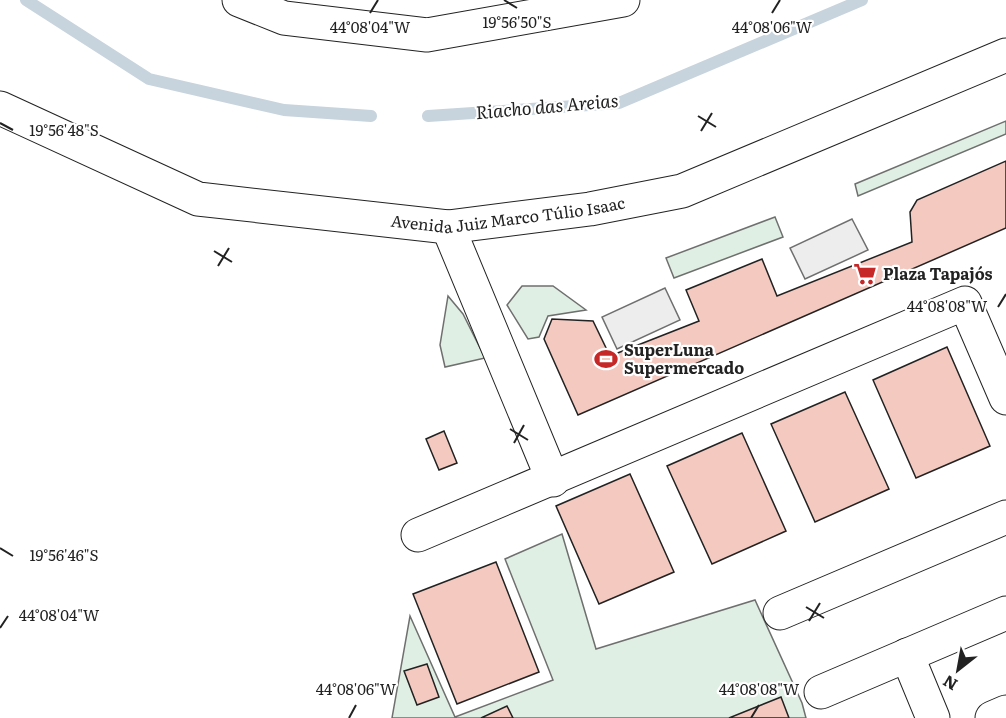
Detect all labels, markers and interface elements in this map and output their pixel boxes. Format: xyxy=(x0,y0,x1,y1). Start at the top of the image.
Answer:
text: 19°56'50"S xyxy=(482,10,552,33)
text: 44°08'04"W xyxy=(330,15,411,38)
text: 44°08'06"W xyxy=(732,15,813,38)
water label: Riacho das Areias xyxy=(474,86,619,125)
text: 19°56'48"S xyxy=(29,118,99,141)
street label: Avenida Juiz Marco Túlio Isaac xyxy=(390,189,627,238)
supermarket icon: Plaza Tapajós xyxy=(852,261,878,287)
place label: Plaza Tapajós xyxy=(883,261,993,285)
text: 44°08'08"W xyxy=(907,294,988,317)
place label: SuperLuna Supermercado xyxy=(624,337,744,379)
sports icon: SuperLuna Supermercado xyxy=(593,346,619,372)
text: 19°56'46"S xyxy=(29,543,99,566)
text: 44°08'04"W xyxy=(19,603,100,626)
north arrow xyxy=(928,640,988,700)
text: N xyxy=(938,670,962,697)
text: 44°08'06"W xyxy=(316,677,397,700)
text: 44°08'08"W xyxy=(719,677,800,700)

